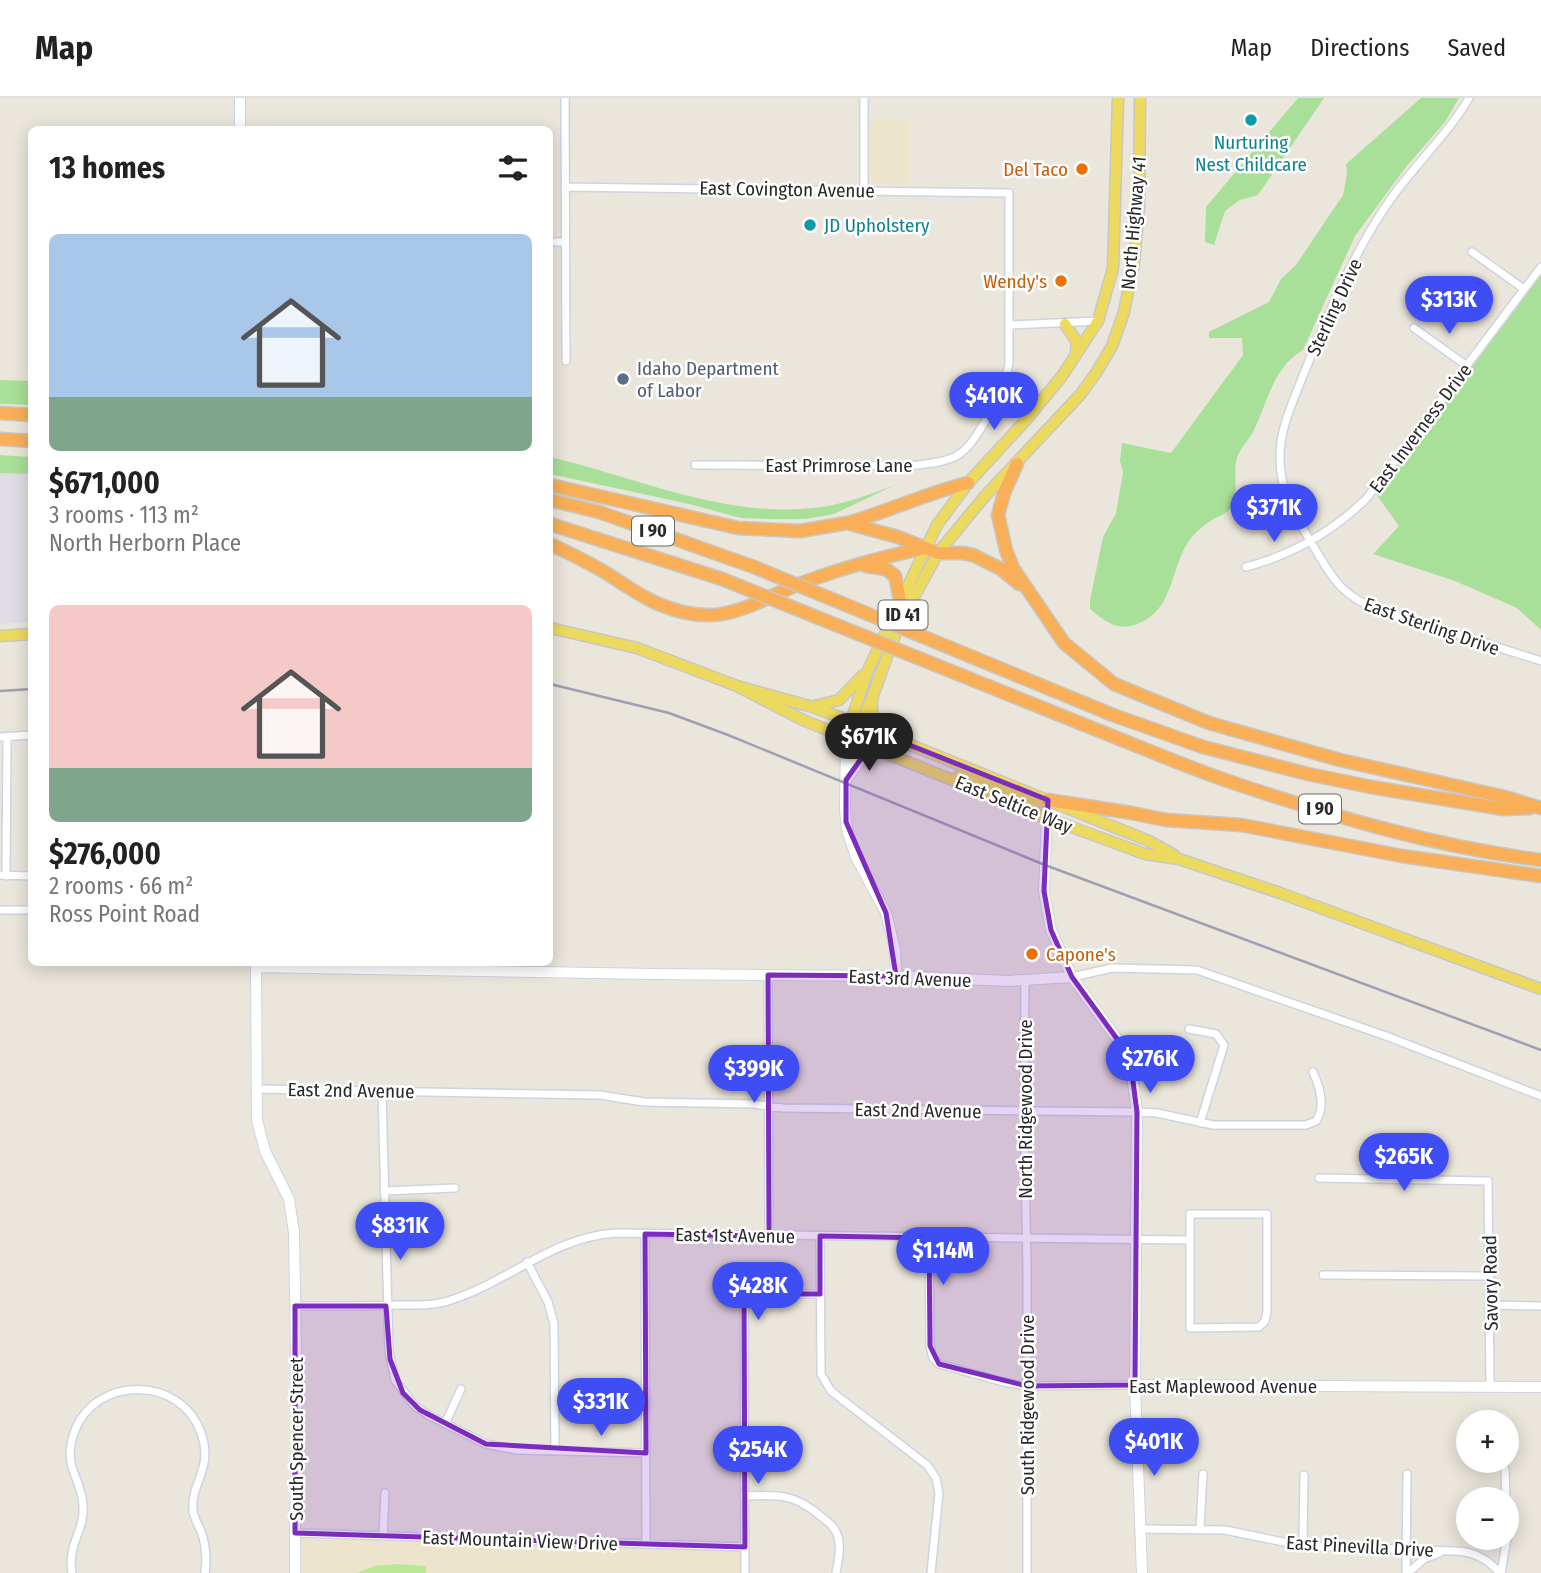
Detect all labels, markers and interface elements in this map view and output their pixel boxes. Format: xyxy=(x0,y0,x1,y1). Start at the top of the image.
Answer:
text: Map xyxy=(35,28,93,68)
text: Map xyxy=(1231,34,1272,62)
text: Directions xyxy=(1310,34,1409,62)
text: Saved xyxy=(1447,34,1506,62)
marker: Nurturing Nest Childcare xyxy=(1243,112,1259,128)
place label: Nurturing Nest Childcare xyxy=(1195,131,1307,176)
icon: filters xyxy=(494,149,532,187)
text: 13 homes xyxy=(49,150,165,186)
street label: North Highway 41 xyxy=(1116,155,1151,291)
place label: Del Taco xyxy=(1003,158,1068,181)
marker: Del Taco xyxy=(1074,161,1090,177)
street label: East Covington Avenue xyxy=(699,176,875,203)
place label: JD Upholstery xyxy=(824,214,930,237)
marker: JD Upholstery xyxy=(802,217,818,233)
street label: Sterling Drive xyxy=(1302,255,1367,360)
place label: Wendy's xyxy=(983,270,1047,293)
marker: Wendy's xyxy=(1053,273,1069,289)
pin: $313K xyxy=(1400,276,1498,336)
icon: home xyxy=(228,280,354,406)
text: $313K xyxy=(1421,285,1477,313)
place label: Idaho Department of Labor xyxy=(637,357,779,402)
street label: East Inverness Drive xyxy=(1364,359,1477,498)
marker: Idaho Department of Labor xyxy=(615,371,631,387)
pin: $410K xyxy=(945,372,1043,432)
text: $410K xyxy=(965,381,1023,409)
street label: East Primrose Lane xyxy=(765,454,913,477)
text: $671,000 xyxy=(49,465,160,501)
pin: $371K xyxy=(1225,484,1323,544)
text: $371K xyxy=(1247,493,1301,521)
text: 3 rooms · 113 m² xyxy=(49,501,199,529)
road number: I 90 xyxy=(632,516,674,545)
text: North Herborn Place xyxy=(49,529,241,557)
street label: East Sterling Drive xyxy=(1361,593,1502,660)
road number: ID 41 xyxy=(878,601,928,630)
icon: home xyxy=(228,651,354,777)
pin: $671K xyxy=(820,714,918,773)
text: $671K xyxy=(841,722,897,750)
street label: East Seltice Way xyxy=(952,771,1076,839)
road number: I 90 xyxy=(1299,794,1341,824)
text: $276,000 xyxy=(49,836,161,872)
text: 2 rooms · 66 m² xyxy=(49,872,193,900)
text: Ross Point Road xyxy=(49,900,200,928)
place label: Capone's xyxy=(1046,943,1116,966)
marker: Capone's xyxy=(1024,946,1040,962)
street label: East 3rd Avenue xyxy=(848,965,972,992)
street label: North Ridgewood Drive xyxy=(1014,1019,1037,1199)
pin: $276K xyxy=(1101,1035,1199,1095)
text: $276K xyxy=(1122,1044,1178,1072)
pin: $399K xyxy=(705,1046,803,1105)
text: $399K xyxy=(724,1054,784,1082)
street label: East 2nd Avenue xyxy=(287,1078,415,1103)
street label: East 2nd Avenue xyxy=(854,1098,982,1123)
pin: $265K xyxy=(1355,1134,1453,1193)
text: $265K xyxy=(1375,1142,1433,1170)
pin: $831K xyxy=(351,1202,449,1262)
text: $831K xyxy=(371,1211,429,1239)
street label: East 1st Avenue xyxy=(675,1223,795,1248)
pin: $1.14M xyxy=(886,1228,1000,1287)
street label: Savory Road xyxy=(1478,1235,1503,1331)
text: $1.14M xyxy=(912,1236,974,1264)
pin: $428K xyxy=(709,1262,807,1322)
text: $428K xyxy=(728,1271,788,1299)
street label: South Ridgewood Drive xyxy=(1016,1315,1039,1495)
street label: South Spencer Street xyxy=(285,1356,308,1521)
street label: East Maplewood Avenue xyxy=(1129,1375,1317,1398)
pin: $331K xyxy=(552,1378,650,1438)
text: $331K xyxy=(573,1387,629,1415)
map controls xyxy=(1456,1410,1519,1550)
button: + xyxy=(1456,1410,1519,1473)
pin: $401K xyxy=(1105,1418,1203,1478)
pin: $254K xyxy=(709,1426,807,1486)
text: $401K xyxy=(1125,1427,1183,1455)
text: $254K xyxy=(729,1435,787,1463)
button: − xyxy=(1456,1487,1519,1550)
street label: East Mountain View Drive xyxy=(422,1526,618,1555)
street label: East Pinevilla Drive xyxy=(1286,1531,1434,1562)

